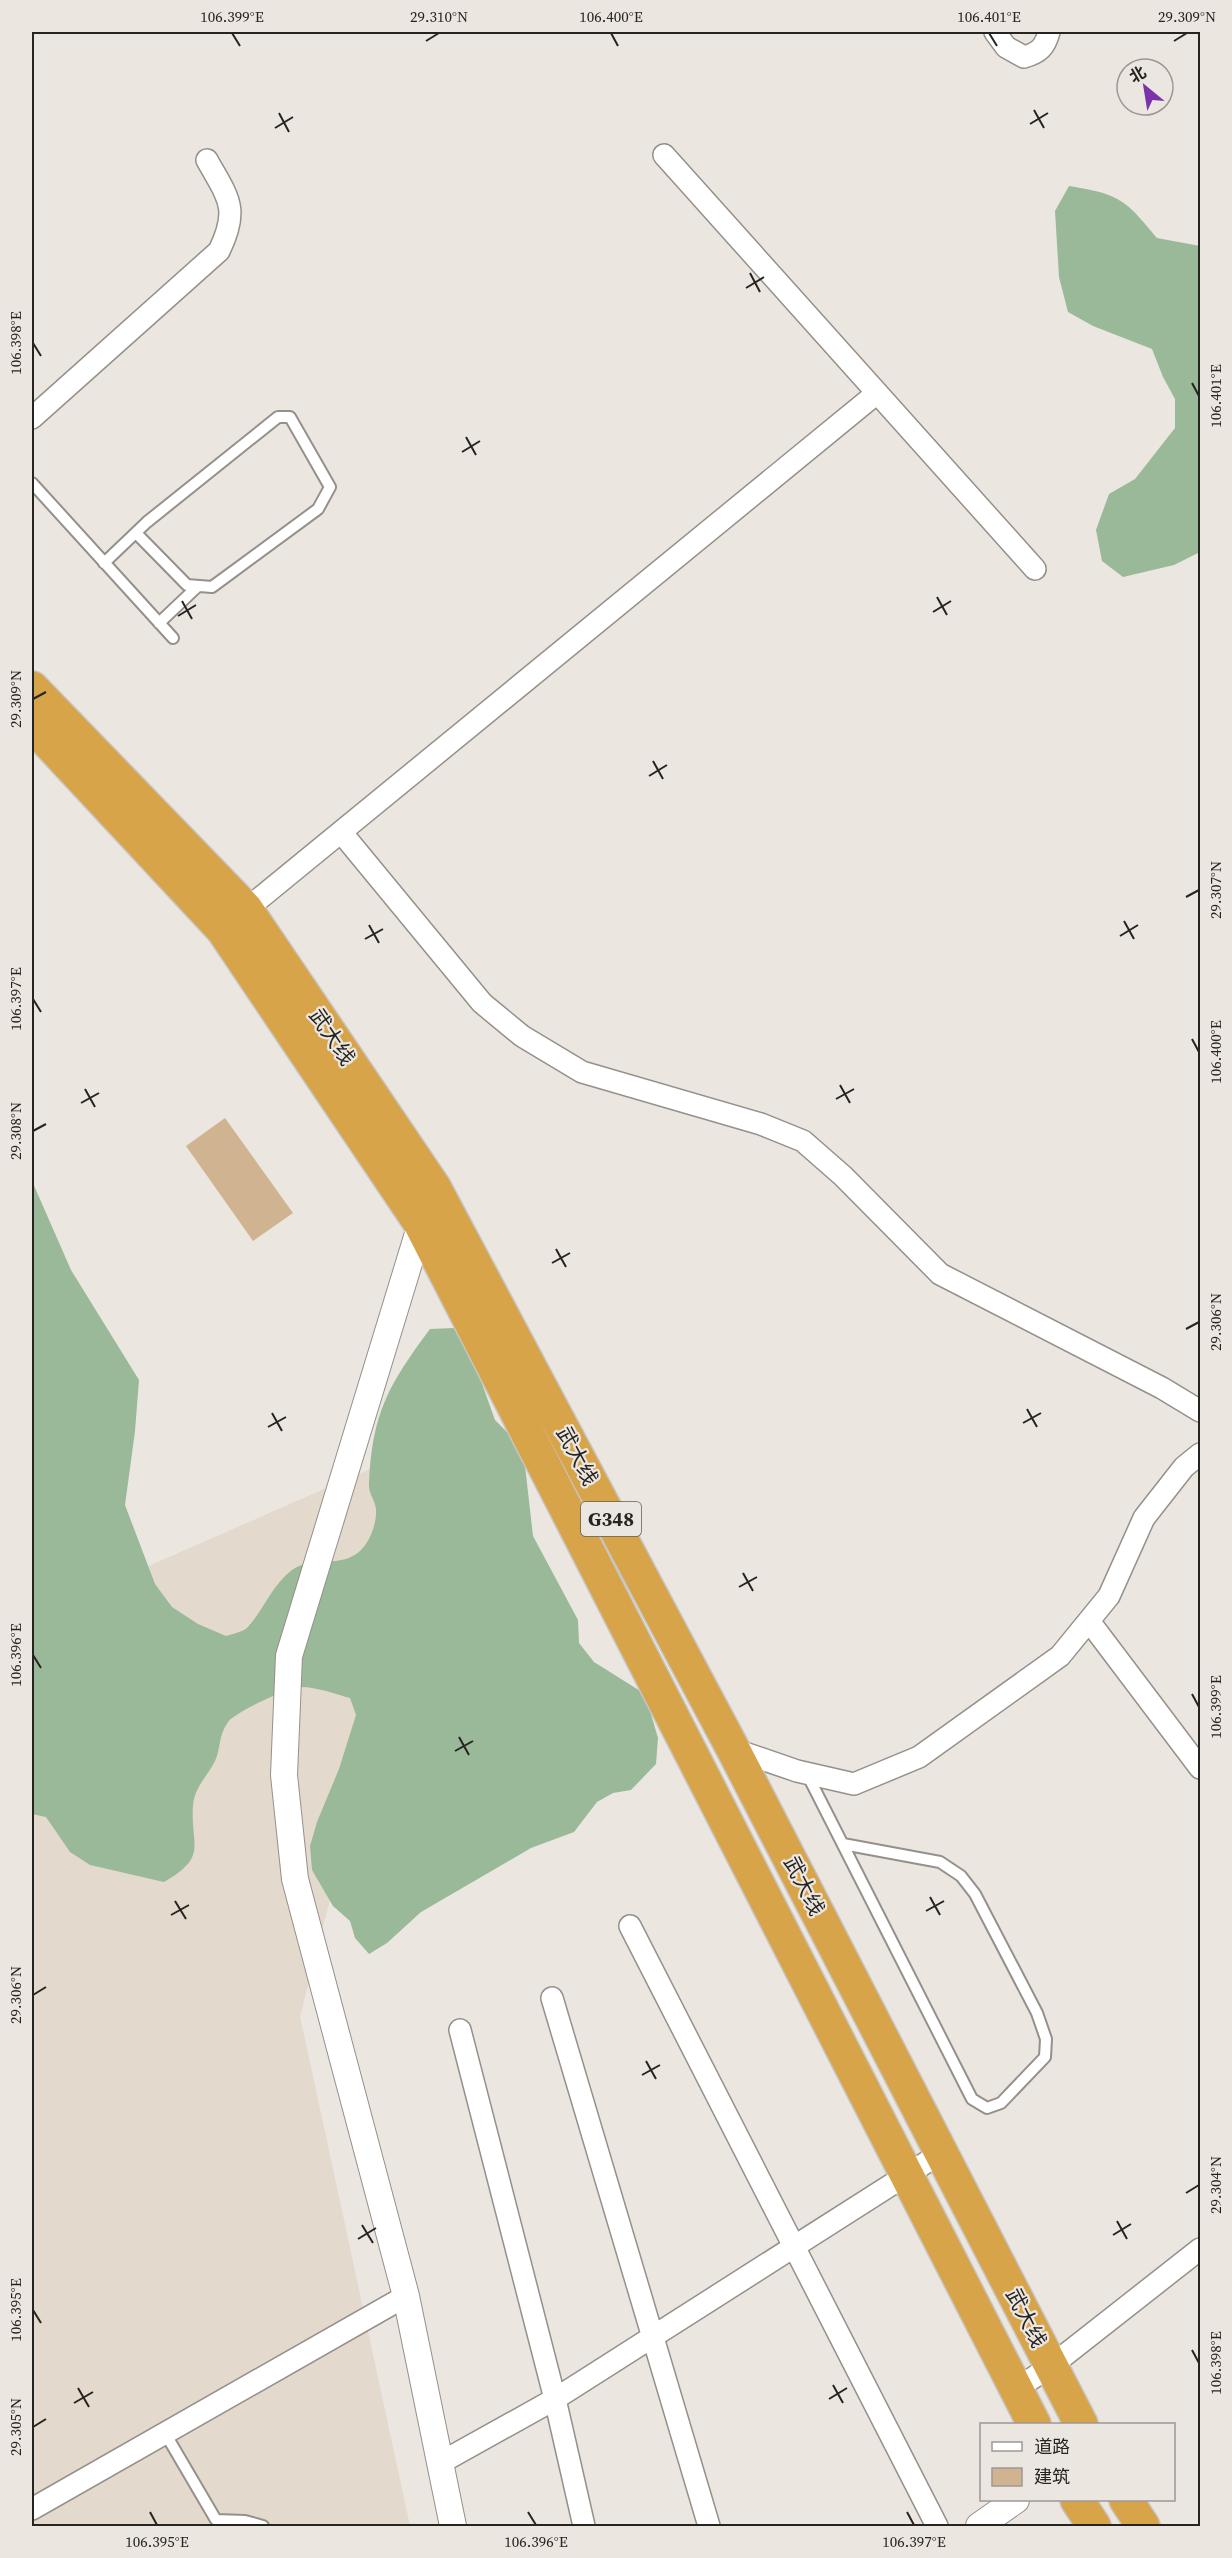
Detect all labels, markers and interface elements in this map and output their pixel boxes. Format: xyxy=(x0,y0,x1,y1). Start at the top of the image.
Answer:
text: 106.399°E xyxy=(200,6,264,27)
text: 29.310°N xyxy=(410,6,468,27)
text: 106.400°E xyxy=(579,6,643,27)
text: 106.401°E xyxy=(957,6,1021,27)
text: 29.309°N xyxy=(1158,6,1216,27)
north arrow xyxy=(1115,57,1175,117)
text: 北 xyxy=(1125,60,1150,88)
text: 106.398°E xyxy=(5,311,26,375)
text: 106.401°E xyxy=(1205,364,1226,428)
text: 29.309°N xyxy=(5,670,26,728)
text: 29.307°N xyxy=(1205,861,1226,919)
text: 106.397°E xyxy=(5,967,26,1031)
street label: 武大线 xyxy=(303,1002,362,1071)
text: 106.400°E xyxy=(1205,1020,1226,1084)
text: 29.308°N xyxy=(5,1102,26,1160)
text: 29.306°N xyxy=(1205,1293,1226,1351)
street label: 武大线 xyxy=(550,1421,605,1490)
road number: G348 xyxy=(581,1502,641,1536)
text: 106.396°E xyxy=(5,1623,26,1687)
text: 106.399°E xyxy=(1205,1675,1226,1739)
street label: 武大线 xyxy=(777,1851,832,1920)
text: 29.306°N xyxy=(5,1966,26,2024)
text: 29.304°N xyxy=(1205,2156,1226,2214)
text: 106.395°E xyxy=(5,2278,26,2342)
street label: 武大线 xyxy=(999,2283,1054,2352)
text: 106.398°E xyxy=(1205,2331,1226,2395)
text: 29.305°N xyxy=(5,2398,26,2456)
legend xyxy=(980,2423,1175,2501)
text: 道路 xyxy=(1034,2434,1070,2459)
text: 建筑 xyxy=(1034,2464,1070,2489)
text: 106.395°E xyxy=(125,2531,189,2552)
text: 106.396°E xyxy=(504,2531,568,2552)
text: 106.397°E xyxy=(882,2531,946,2552)

